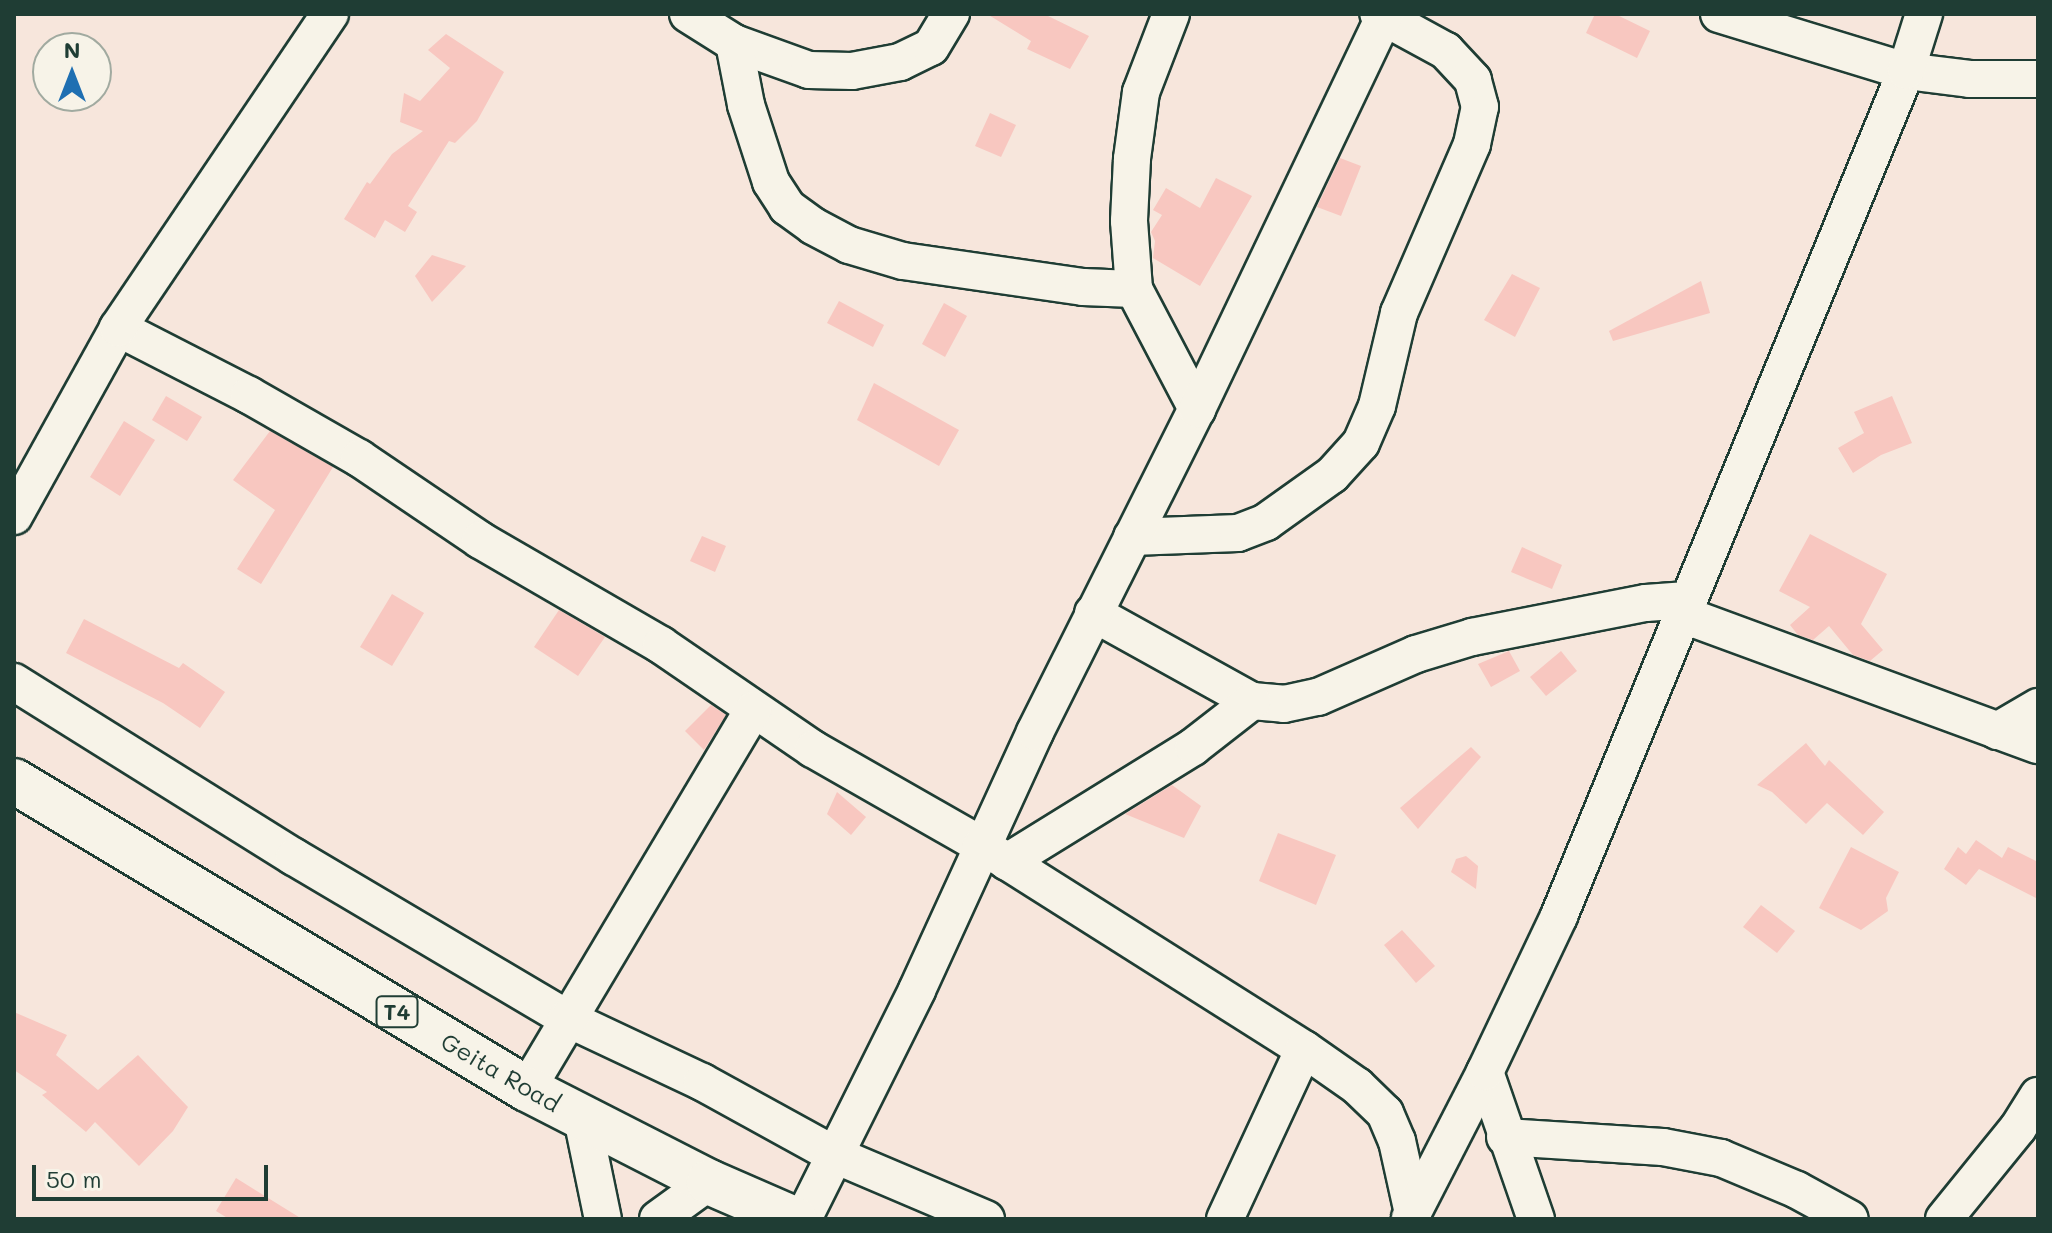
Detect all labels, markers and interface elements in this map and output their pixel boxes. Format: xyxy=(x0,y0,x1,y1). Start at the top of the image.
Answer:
north arrow xyxy=(32,32,112,112)
text: N xyxy=(64,35,80,64)
road number: T4 xyxy=(375,994,419,1030)
street label: Geita Road xyxy=(436,1026,566,1118)
scale bar xyxy=(36,1149,272,1199)
text: 50 m xyxy=(46,1163,102,1194)

